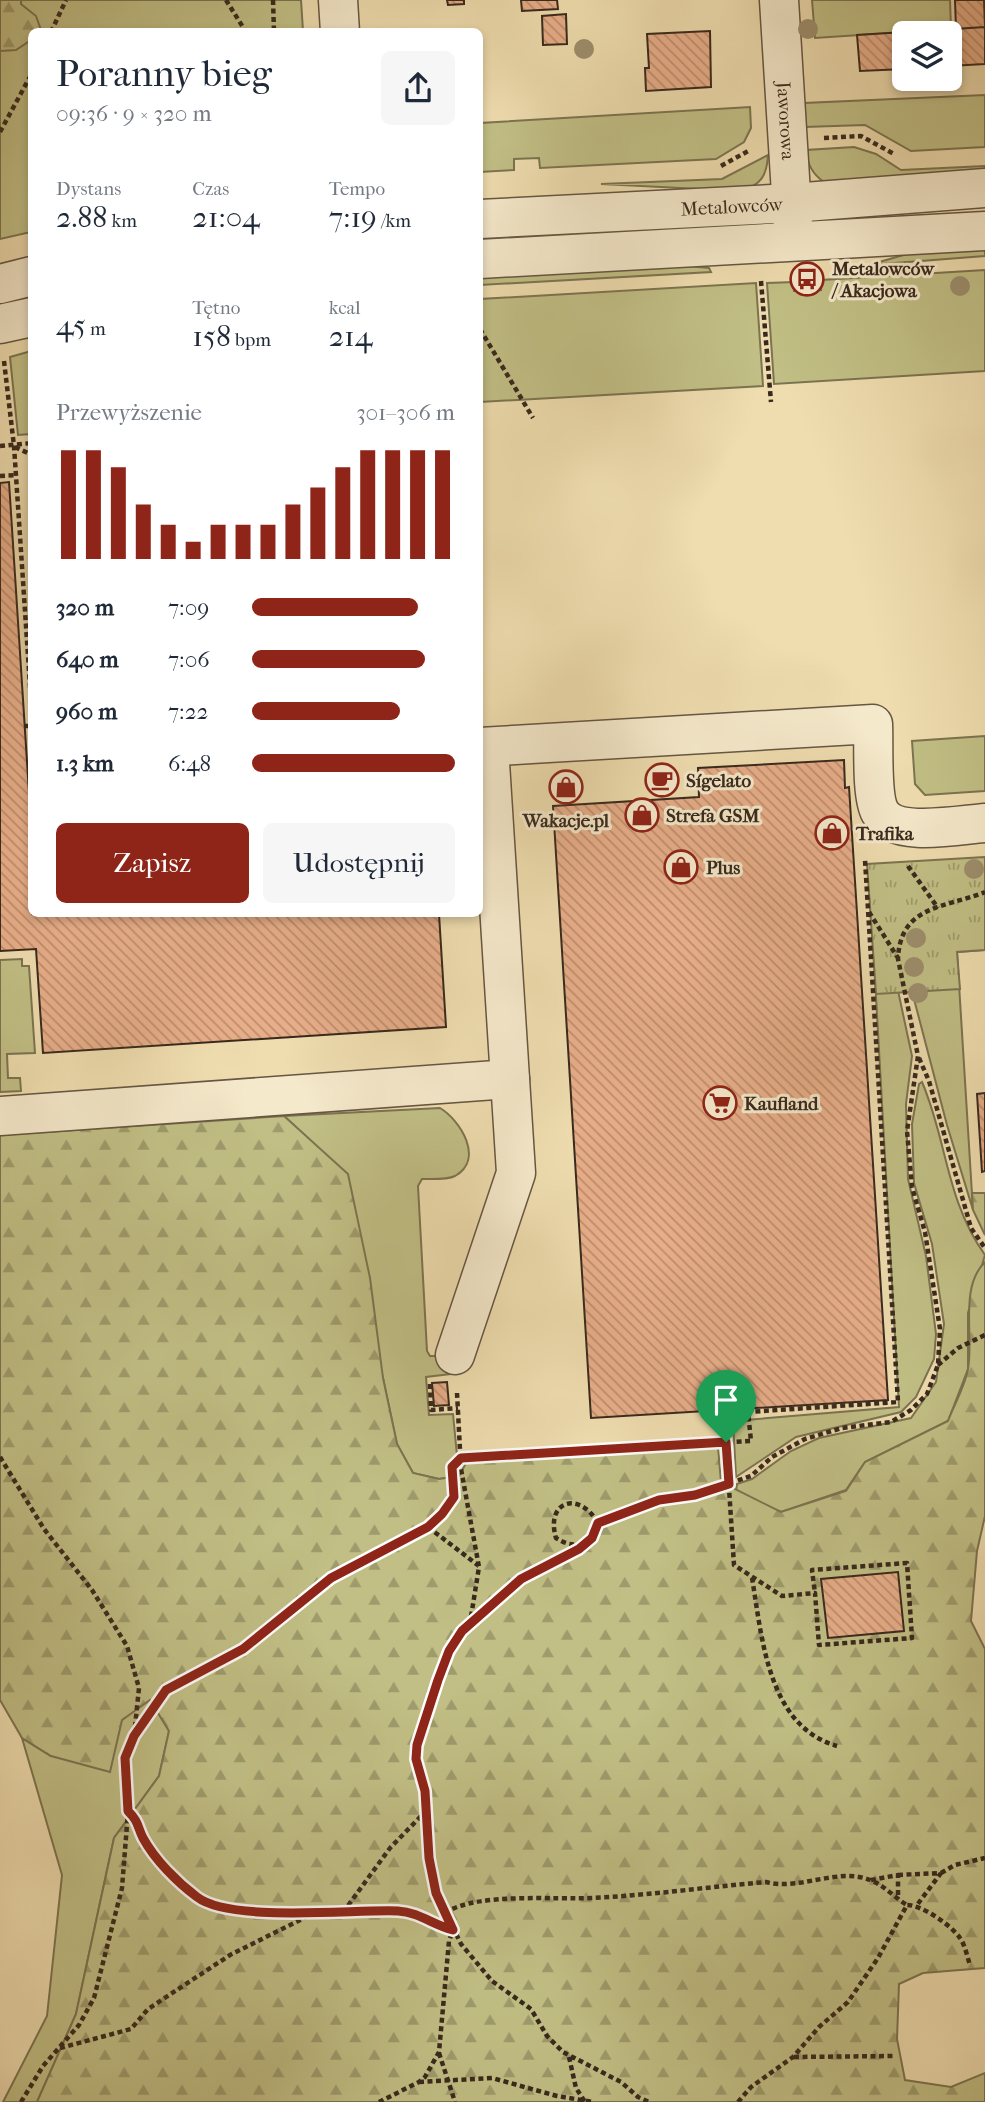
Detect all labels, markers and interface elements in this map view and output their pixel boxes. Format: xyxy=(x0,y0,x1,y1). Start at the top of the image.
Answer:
map controls xyxy=(892,21,962,91)
button: layers xyxy=(892,21,962,91)
text: Poranny bieg xyxy=(56,51,272,96)
button: share xyxy=(381,51,455,125)
street label: Jaworowa xyxy=(772,79,799,161)
text: 09:36 · 9 × 320 m xyxy=(56,100,212,127)
text: Dystans xyxy=(56,178,121,200)
text: Czas xyxy=(192,178,229,200)
text: Tempo xyxy=(329,178,385,200)
street label: Metalowców xyxy=(680,193,784,221)
text: 2.88 xyxy=(56,200,107,235)
text: 21:04 xyxy=(192,200,260,235)
text: 7:19 xyxy=(329,200,377,235)
text: km xyxy=(107,210,137,232)
text: /km xyxy=(377,210,411,232)
place label: Metalowców / Akacjowa xyxy=(831,258,935,302)
bus stop icon: Metalowców / Akacjowa xyxy=(788,260,826,298)
text: Tętno xyxy=(192,297,240,319)
text: kcal xyxy=(329,297,361,319)
text: 45 xyxy=(56,308,86,343)
text: m xyxy=(86,318,106,340)
text: 158 xyxy=(192,319,231,354)
text: 214 xyxy=(329,319,373,354)
text: bpm xyxy=(231,329,271,351)
text: Przewyższenie xyxy=(56,399,202,426)
text: 301–306 m xyxy=(356,399,455,426)
text: 320 m xyxy=(56,594,114,621)
text: 7:09 xyxy=(168,594,209,621)
text: 640 m xyxy=(56,646,119,673)
text: 7:06 xyxy=(168,646,210,673)
text: 960 m xyxy=(56,698,117,725)
text: 7:22 xyxy=(168,698,208,725)
text: 1.3 km xyxy=(56,750,114,777)
text: 6:48 xyxy=(168,750,211,777)
cafe icon: Sígelato xyxy=(643,761,681,799)
shop icon: Wakacje.pl xyxy=(547,768,585,806)
place label: Sígelato xyxy=(686,770,752,792)
shop icon: Strefa GSM xyxy=(623,796,661,834)
place label: Strefa GSM xyxy=(666,805,760,827)
place label: Wakacje.pl xyxy=(522,810,610,832)
shop icon: Trafika xyxy=(813,814,851,852)
button: Zapisz xyxy=(56,823,249,903)
button: Udostępnij xyxy=(263,823,455,903)
place label: Trafika xyxy=(855,823,915,845)
shop icon: Plus xyxy=(662,848,700,886)
place label: Plus xyxy=(706,857,740,879)
supermarket icon: Kaufland xyxy=(701,1084,739,1122)
place label: Kaufland xyxy=(744,1093,819,1115)
pin xyxy=(696,1370,756,1442)
icon: arrive xyxy=(707,1381,745,1419)

